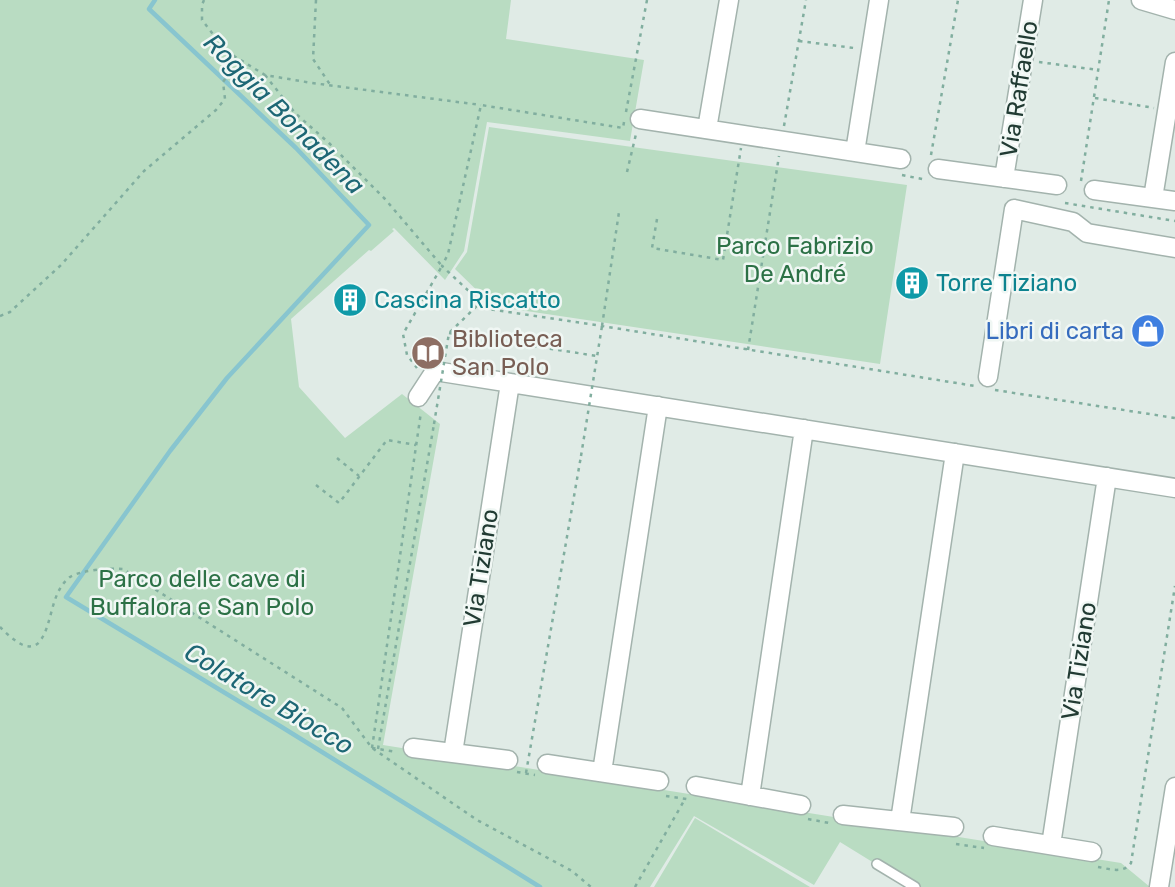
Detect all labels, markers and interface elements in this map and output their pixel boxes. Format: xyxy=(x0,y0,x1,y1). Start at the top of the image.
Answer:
street label: Via Raffaello xyxy=(994,19,1044,159)
water label: Roggia Bonadena xyxy=(197,27,371,201)
park label: Parco Fabrizio De André xyxy=(716,232,874,288)
building icon: Torre Tiziano xyxy=(893,264,931,302)
place label: Torre Tiziano xyxy=(936,269,1077,297)
building icon: Cascina Riscatto xyxy=(331,281,369,319)
place label: Cascina Riscatto xyxy=(374,286,561,314)
shop icon: Libri di carta xyxy=(1129,312,1167,350)
place label: Libri di carta xyxy=(985,317,1124,345)
place label: Biblioteca San Polo xyxy=(452,325,563,381)
library icon: Biblioteca San Polo xyxy=(409,334,447,372)
street label: Via Tiziano xyxy=(458,507,504,629)
park label: Parco delle cave di Buffalora e San Polo xyxy=(90,565,314,621)
street label: Via Tiziano xyxy=(1056,600,1102,722)
water label: Colatore Biocco xyxy=(179,636,359,762)

